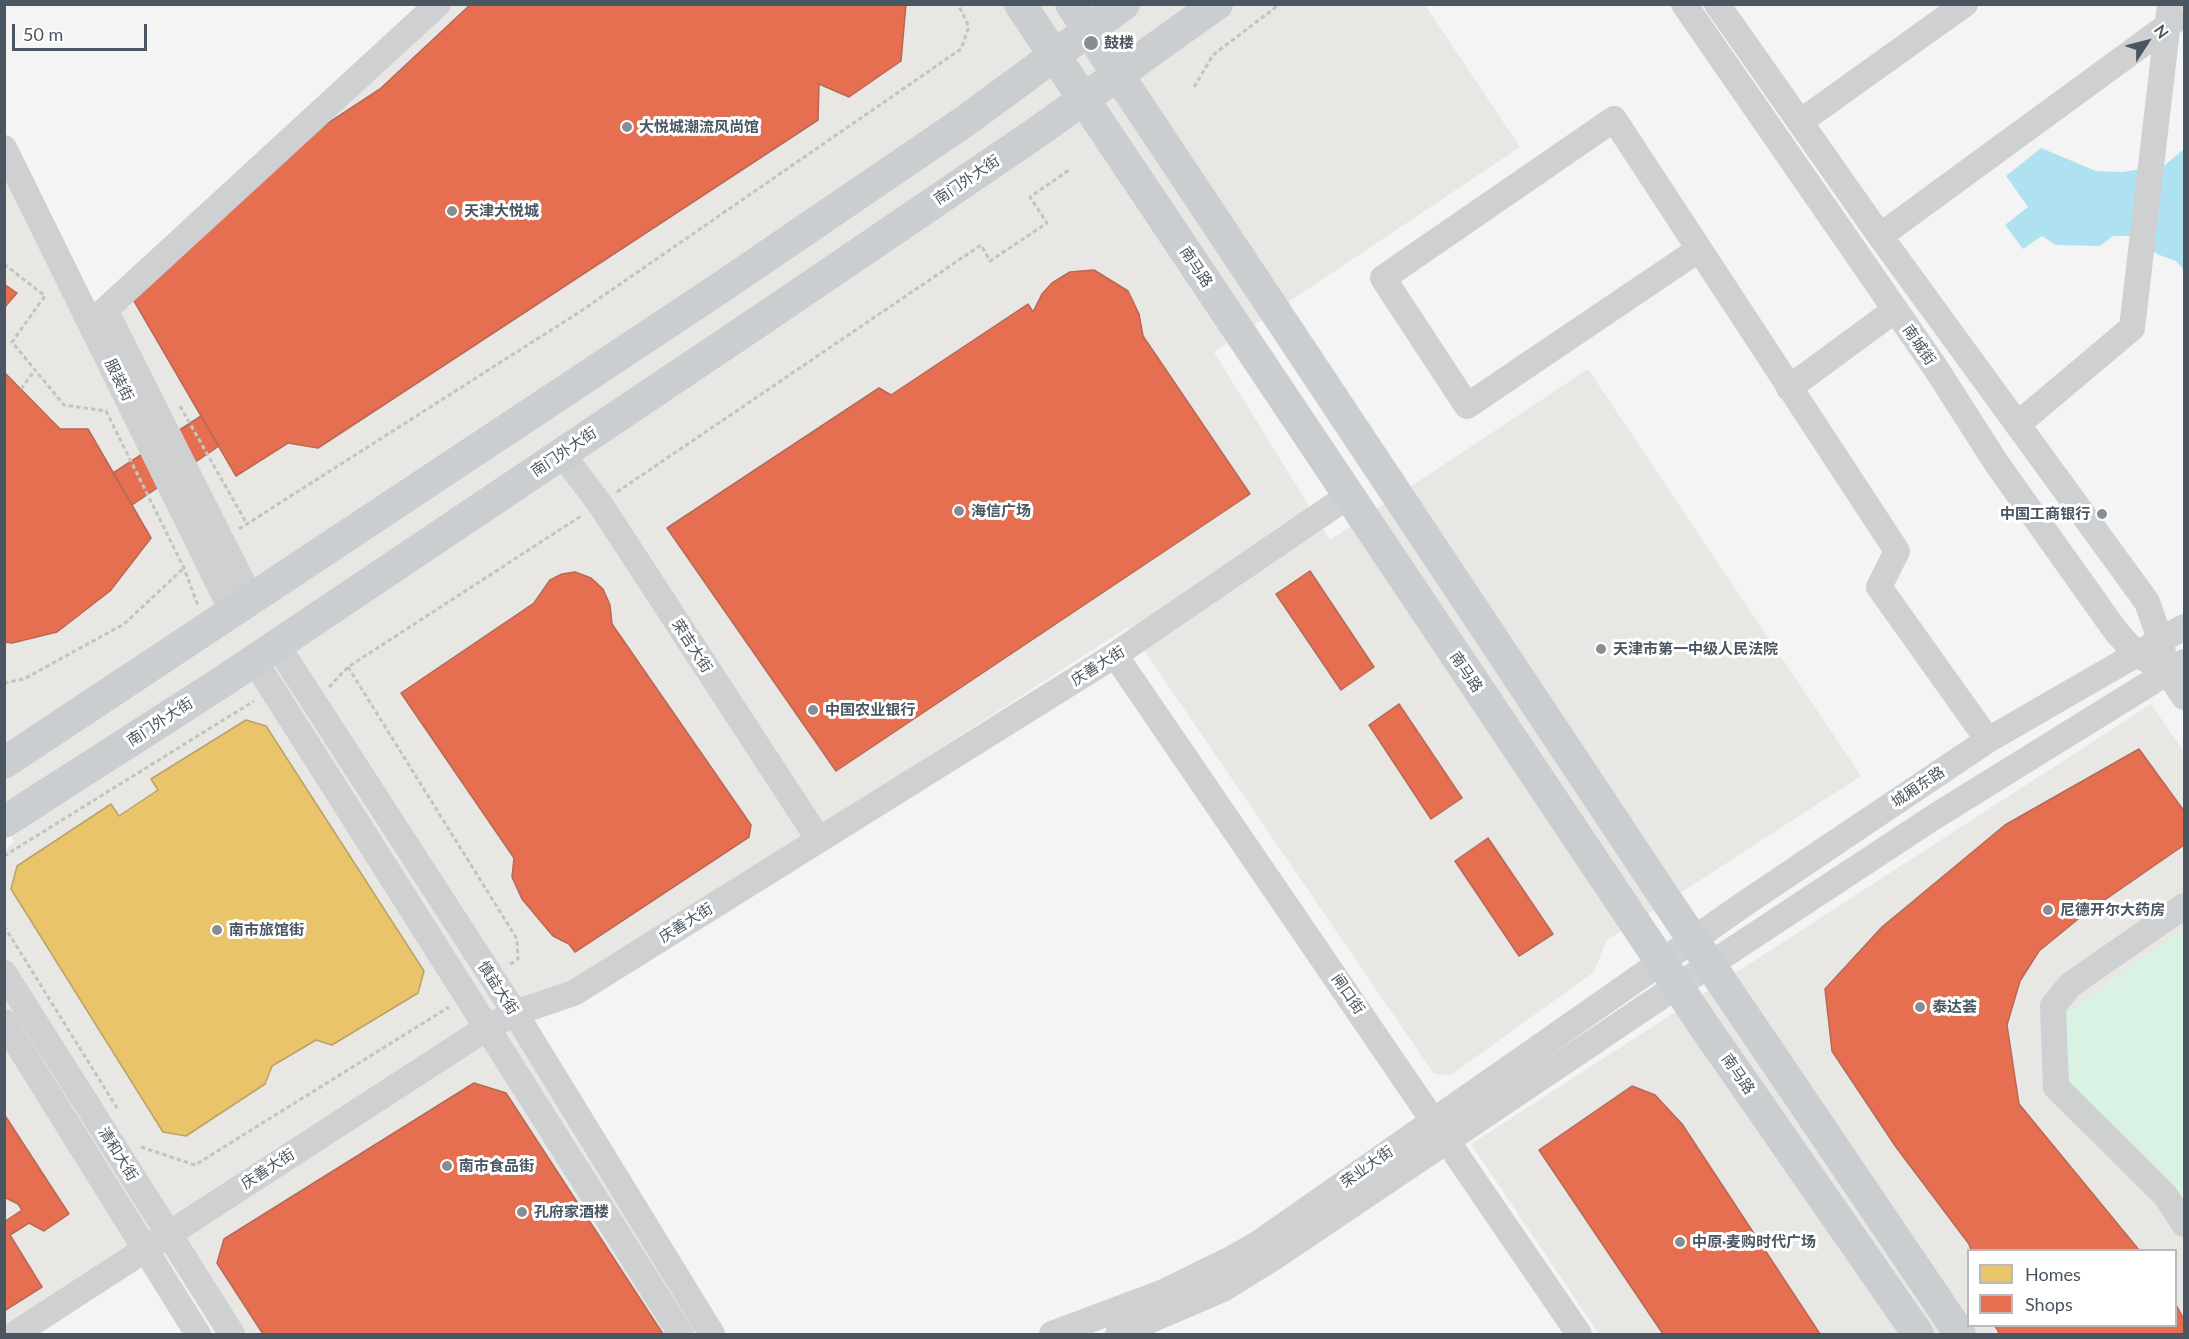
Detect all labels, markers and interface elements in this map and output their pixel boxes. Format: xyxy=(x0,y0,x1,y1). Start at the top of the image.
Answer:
scale bar xyxy=(15,12,150,50)
north arrow xyxy=(2117,12,2177,72)
text: N xyxy=(2151,21,2173,42)
text: 50 m xyxy=(23,23,63,45)
marker: 鼓楼 xyxy=(1082,34,1100,52)
place label: 鼓楼 xyxy=(1104,34,1134,52)
place label: 大悦城潮流风尚馆 xyxy=(639,118,759,136)
marker: 大悦城潮流风尚馆 xyxy=(620,120,634,134)
street label: 南门外大街 xyxy=(931,152,1003,208)
place label: 天津大悦城 xyxy=(464,202,539,220)
marker: 天津大悦城 xyxy=(445,204,459,218)
street label: 南马路 xyxy=(1176,243,1216,291)
street label: 南城街 xyxy=(1899,321,1939,369)
street label: 服装街 xyxy=(101,356,137,404)
street label: 南门外大街 xyxy=(528,424,600,480)
place label: 海信广场 xyxy=(971,502,1031,520)
marker: 海信广场 xyxy=(952,504,966,518)
place label: 中国工商银行 xyxy=(2000,505,2090,523)
marker: 中国工商银行 xyxy=(2095,507,2109,521)
street label: 荣吉大街 xyxy=(668,616,716,676)
place label: 天津市第一中级人民法院 xyxy=(1613,640,1778,658)
street label: 庆善大街 xyxy=(1068,642,1128,690)
marker: 天津市第一中级人民法院 xyxy=(1594,642,1608,656)
street label: 南马路 xyxy=(1446,648,1486,696)
street label: 南门外大街 xyxy=(124,694,196,750)
place label: 中国农业银行 xyxy=(825,701,915,719)
marker: 中国农业银行 xyxy=(806,703,820,717)
street label: 城厢东路 xyxy=(1888,763,1948,811)
street label: 庆善大街 xyxy=(656,899,716,947)
place label: 尼德开尔大药房 xyxy=(2060,901,2165,919)
marker: 尼德开尔大药房 xyxy=(2041,903,2055,917)
place label: 南市旅馆街 xyxy=(229,921,304,939)
marker: 南市旅馆街 xyxy=(210,923,224,937)
street label: 慎益大街 xyxy=(474,958,522,1018)
street label: 闸口街 xyxy=(1328,970,1368,1018)
place label: 泰达荟 xyxy=(1932,998,1977,1016)
marker: 泰达荟 xyxy=(1913,1000,1927,1014)
street label: 南马路 xyxy=(1718,1050,1758,1098)
street label: 清和大街 xyxy=(94,1124,142,1184)
street label: 荣业大街 xyxy=(1337,1142,1397,1192)
street label: 庆善大街 xyxy=(238,1145,298,1193)
place label: 南市食品街 xyxy=(459,1157,534,1175)
marker: 南市食品街 xyxy=(440,1159,454,1173)
place label: 孔府家酒楼 xyxy=(534,1203,609,1221)
marker: 孔府家酒楼 xyxy=(515,1205,529,1219)
place label: 中原·麦购时代广场 xyxy=(1692,1233,1816,1251)
marker: 中原·麦购时代广场 xyxy=(1673,1235,1687,1249)
legend xyxy=(1967,1249,2177,1327)
text: Homes xyxy=(2025,1263,2081,1285)
text: Shops xyxy=(2025,1293,2073,1315)

